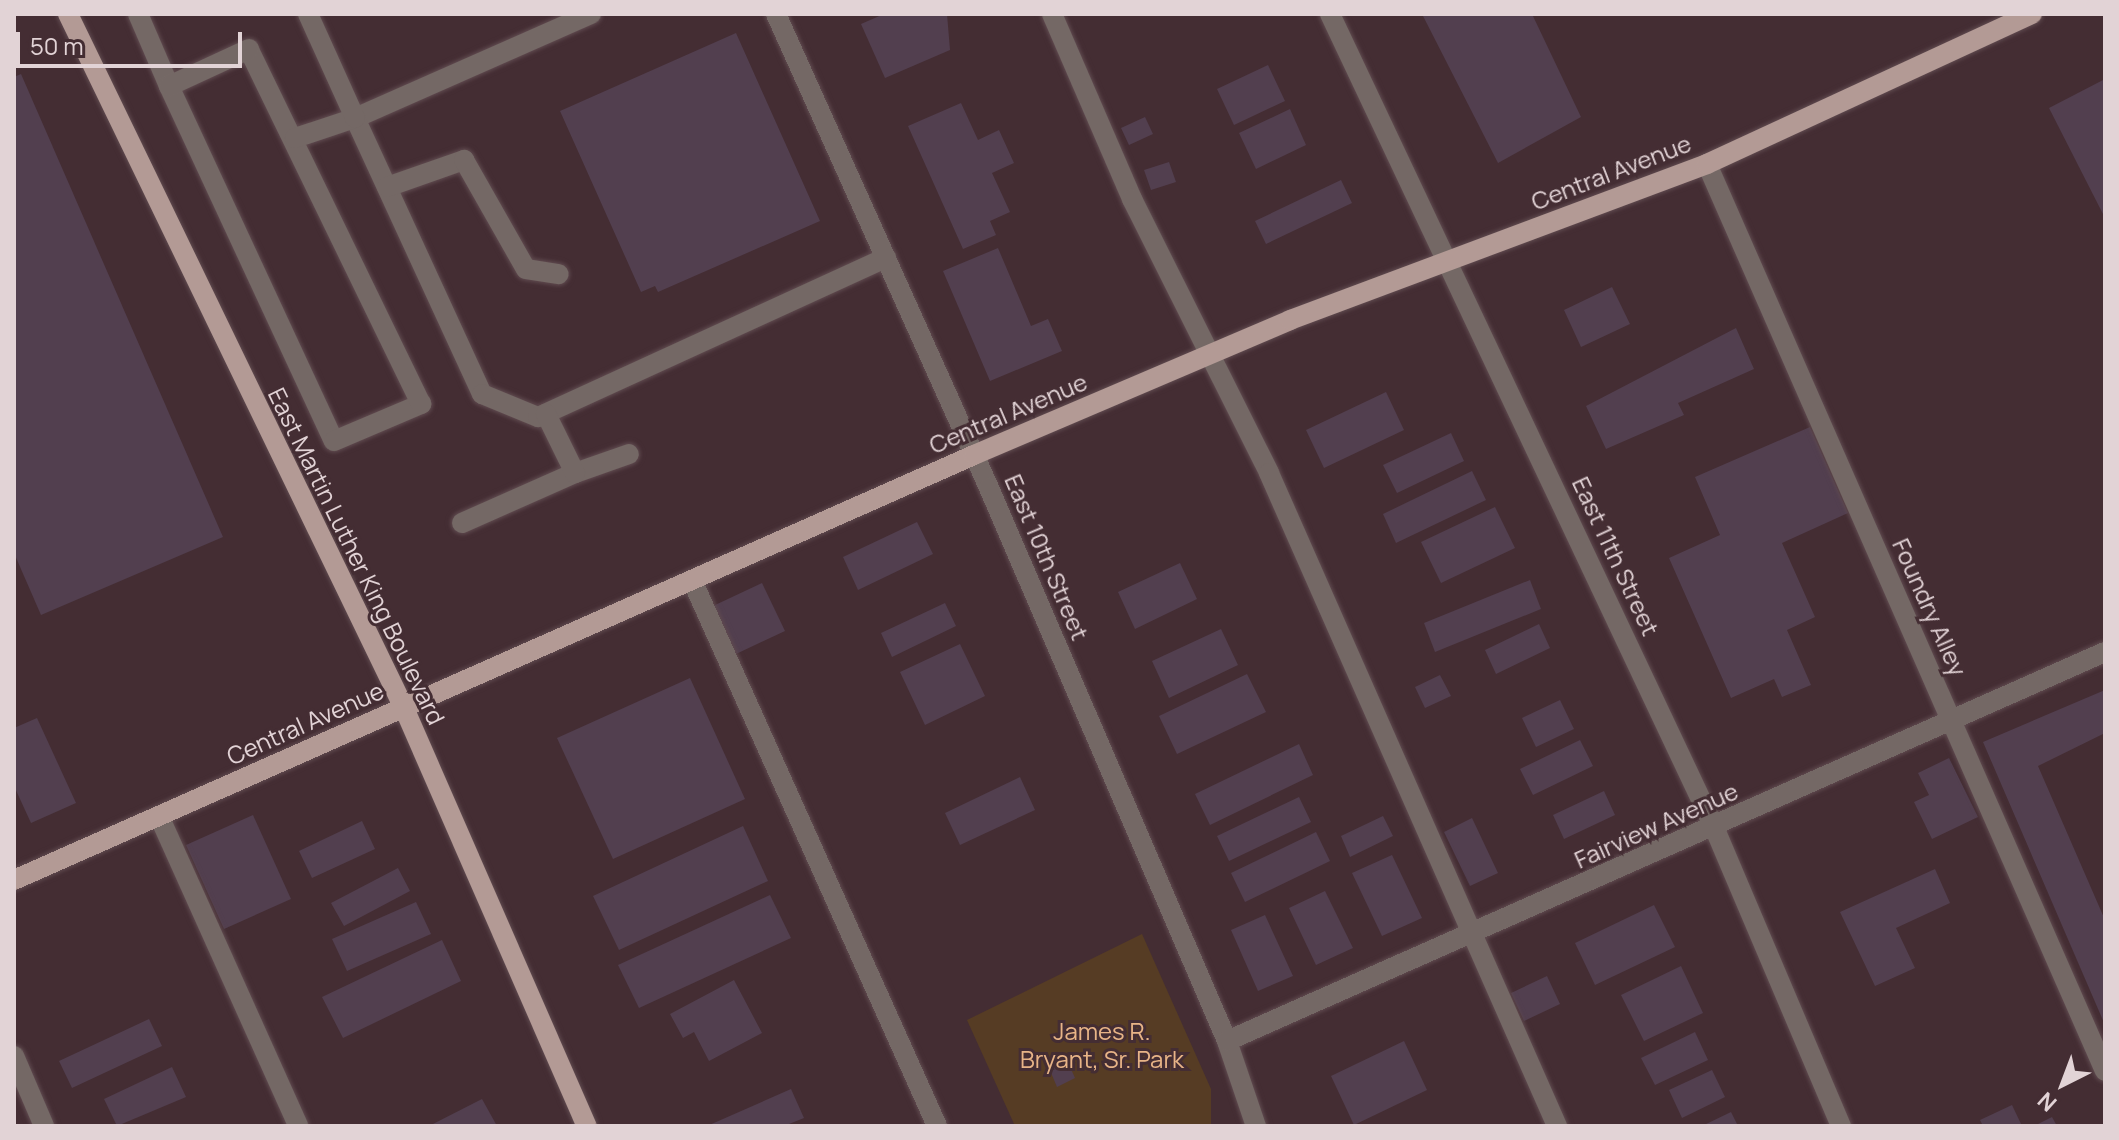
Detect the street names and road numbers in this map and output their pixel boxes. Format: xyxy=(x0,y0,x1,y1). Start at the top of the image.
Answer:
street label: Central Avenue xyxy=(1527,128,1695,216)
street label: Central Avenue xyxy=(925,367,1091,459)
street label: East Martin Luther King Boulevard xyxy=(263,383,451,729)
street label: East 10th Street xyxy=(999,470,1095,644)
street label: East 11th Street xyxy=(1567,472,1665,640)
street label: Foundry Alley xyxy=(1887,534,1973,680)
street label: Central Avenue xyxy=(222,676,388,770)
street label: Fairview Avenue xyxy=(1570,776,1742,874)

